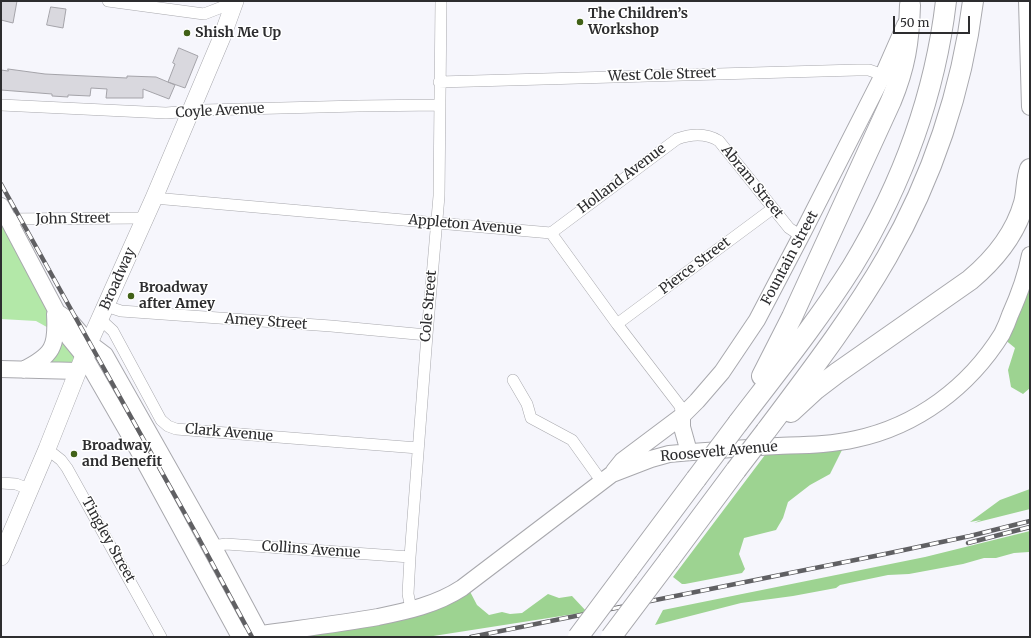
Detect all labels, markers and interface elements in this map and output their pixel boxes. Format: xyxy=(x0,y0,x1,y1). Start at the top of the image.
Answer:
place label: The Children’s Workshop xyxy=(588,6,688,38)
scale bar xyxy=(895,8,972,34)
text: 50 m xyxy=(900,15,929,30)
marker: The Children’s Workshop xyxy=(575,17,585,27)
place label: Shish Me Up xyxy=(195,25,281,41)
marker: Shish Me Up xyxy=(182,28,192,38)
street label: West Cole Street xyxy=(608,65,716,85)
street label: Coyle Avenue xyxy=(175,100,265,122)
street label: Holland Avenue xyxy=(575,141,669,217)
street label: Abram Street xyxy=(717,142,787,222)
street label: Fountain Street xyxy=(758,208,822,308)
street label: John Street xyxy=(36,210,110,228)
street label: Appleton Avenue xyxy=(408,212,522,238)
street label: Pierce Street xyxy=(656,234,734,298)
street label: Broadway xyxy=(97,245,139,313)
street label: Cole Street xyxy=(417,269,441,343)
place label: Broadway after Amey xyxy=(139,280,215,312)
marker: Broadway after Amey xyxy=(126,291,136,301)
street label: Amey Street xyxy=(224,311,308,333)
street label: Clark Avenue xyxy=(184,421,274,445)
place label: Broadway and Benefit xyxy=(82,438,162,470)
street label: Roosevelt Avenue xyxy=(660,438,778,466)
marker: Broadway and Benefit xyxy=(69,449,79,459)
street label: Tingley Street xyxy=(78,494,138,586)
street label: Collins Avenue xyxy=(261,538,361,562)

